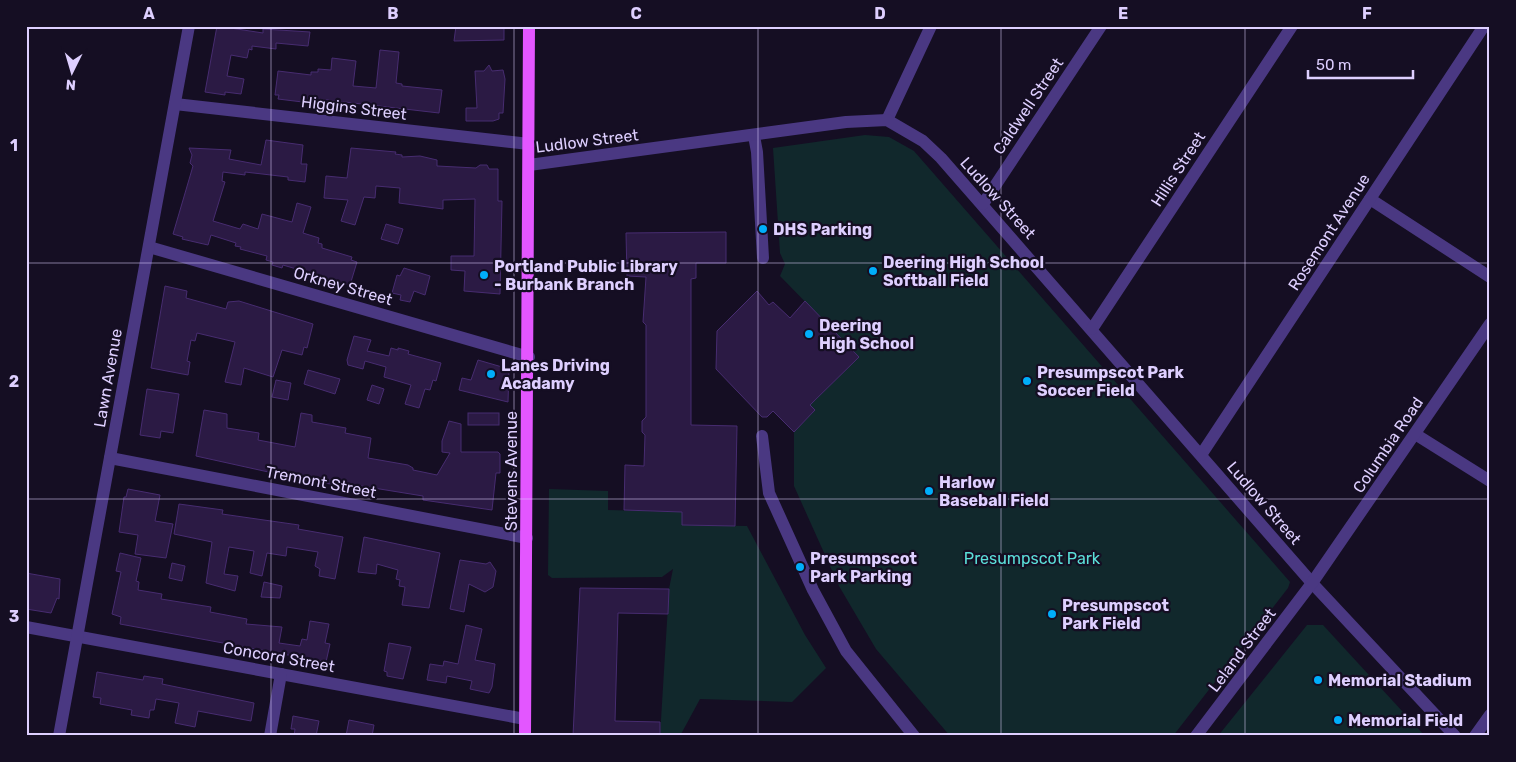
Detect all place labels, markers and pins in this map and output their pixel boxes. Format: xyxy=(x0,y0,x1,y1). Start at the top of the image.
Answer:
place label: DHS Parking xyxy=(773,220,872,239)
marker: DHS Parking xyxy=(757,223,769,235)
place label: Deering High School Softball Field xyxy=(883,253,1044,290)
place label: Portland Public Library - Burbank Branch xyxy=(494,257,678,294)
marker: Deering High School Softball Field xyxy=(867,265,879,277)
marker: Portland Public Library - Burbank Branch xyxy=(478,269,490,281)
place label: Deering High School xyxy=(819,316,914,353)
marker: Deering High School xyxy=(803,328,815,340)
place label: Lanes Driving Acadamy xyxy=(501,356,610,393)
place label: Presumpscot Park Soccer Field xyxy=(1037,363,1185,400)
marker: Lanes Driving Acadamy xyxy=(485,368,497,380)
marker: Presumpscot Park Soccer Field xyxy=(1021,375,1033,387)
place label: Harlow Baseball Field xyxy=(939,473,1049,510)
marker: Harlow Baseball Field xyxy=(923,485,935,497)
place label: Presumpscot Park Parking xyxy=(810,549,917,586)
marker: Presumpscot Park Parking xyxy=(794,561,806,573)
place label: Presumpscot Park Field xyxy=(1062,596,1169,633)
marker: Presumpscot Park Field xyxy=(1046,608,1058,620)
place label: Memorial Stadium xyxy=(1328,671,1472,690)
marker: Memorial Stadium xyxy=(1312,674,1324,686)
place label: Memorial Field xyxy=(1348,711,1463,730)
marker: Memorial Field xyxy=(1332,714,1344,726)

